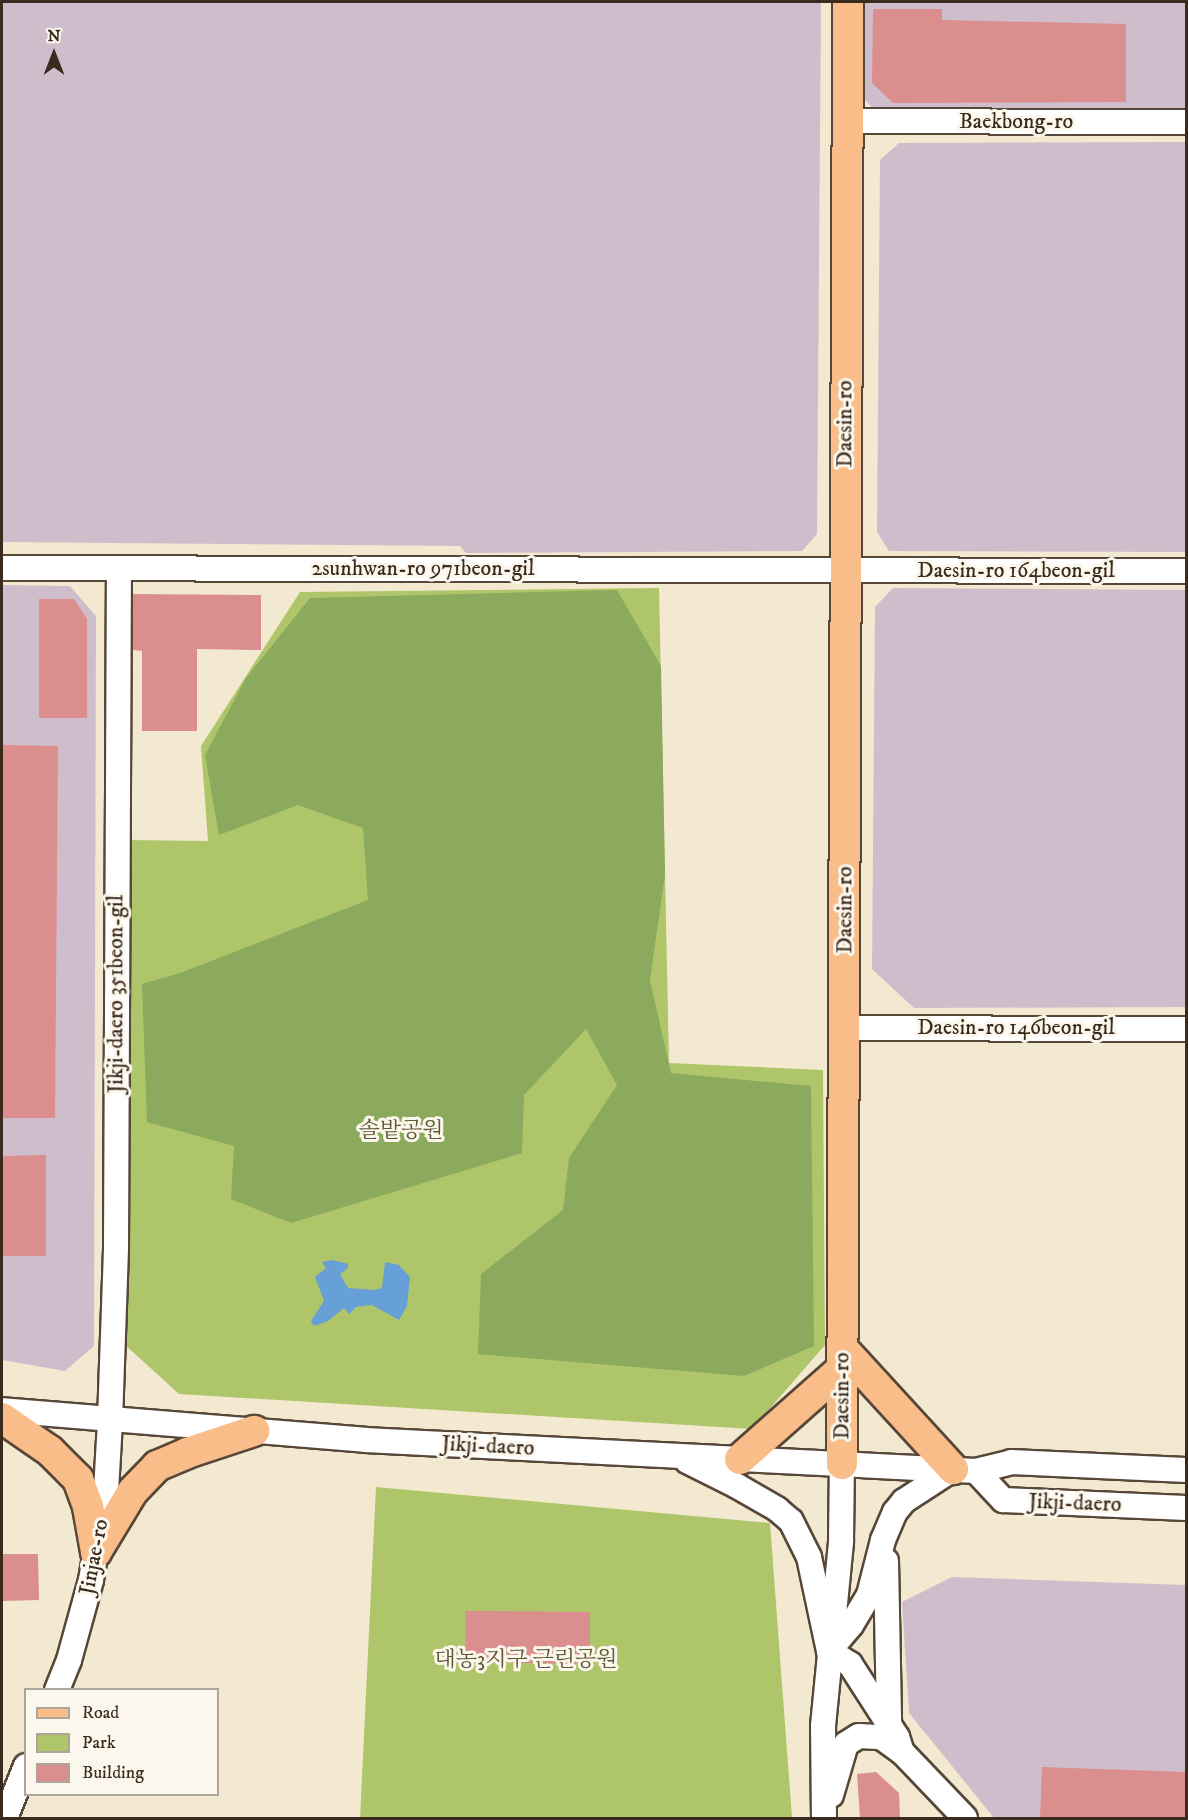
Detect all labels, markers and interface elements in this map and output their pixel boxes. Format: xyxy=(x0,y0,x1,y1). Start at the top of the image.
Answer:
north arrow xyxy=(24,24,84,84)
text: N xyxy=(47,26,61,46)
street label: Baekbong-ro xyxy=(959,109,1073,135)
street label: Daesin-ro xyxy=(832,380,858,468)
street label: 2sunhwan-ro 971beon-gil xyxy=(311,556,535,582)
street label: Daesin-ro 164beon-gil xyxy=(917,558,1115,584)
street label: Daesin-ro xyxy=(832,866,858,954)
street label: Jikji-daero 351beon-gil xyxy=(103,895,129,1093)
street label: Daesin-ro 146beon-gil xyxy=(917,1015,1115,1041)
park label: 솔밭공원 xyxy=(358,1118,444,1144)
street label: Daesin-ro xyxy=(829,1352,855,1440)
street label: Jikji-daero xyxy=(441,1430,535,1462)
street label: Jikji-daero xyxy=(1028,1488,1122,1518)
street label: Jinjae-ro xyxy=(74,1517,114,1597)
park label: 대농3지구 근린공원 xyxy=(435,1647,617,1673)
legend xyxy=(24,1688,219,1796)
text: Road xyxy=(82,1702,119,1724)
text: Park xyxy=(82,1732,116,1754)
text: Building xyxy=(82,1762,144,1784)

